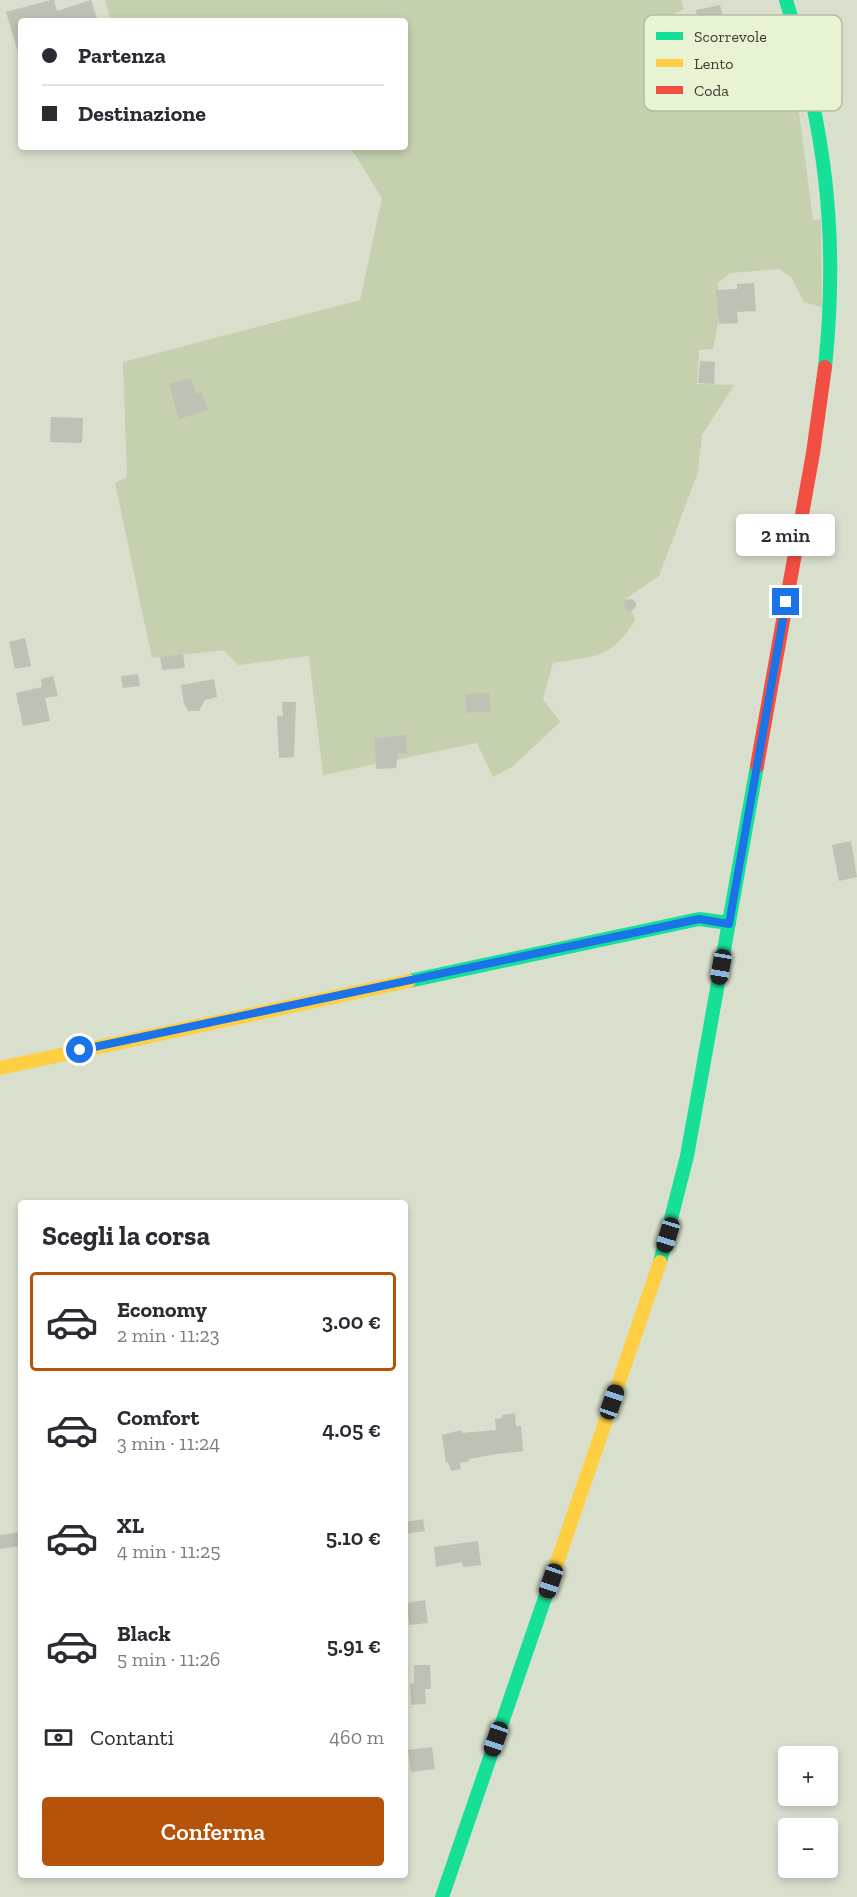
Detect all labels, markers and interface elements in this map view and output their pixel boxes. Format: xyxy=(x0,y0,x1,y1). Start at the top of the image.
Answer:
legend xyxy=(644,15,842,111)
text: Scorrevole xyxy=(694,27,767,46)
text: Partenza xyxy=(78,42,166,69)
text: Lento xyxy=(694,54,734,73)
text: Coda xyxy=(694,81,729,100)
text: Destinazione xyxy=(78,100,206,127)
callout: 2 min xyxy=(736,515,836,557)
text: 2 min xyxy=(761,523,810,547)
route end xyxy=(772,588,799,615)
car xyxy=(709,948,733,986)
route start xyxy=(66,1036,93,1063)
car xyxy=(654,1215,682,1255)
text: Scegli la corsa xyxy=(42,1220,210,1252)
icon: car xyxy=(45,1295,99,1349)
text: Economy xyxy=(117,1296,207,1323)
text: 3.00 € xyxy=(322,1308,381,1335)
text: 2 min · 11:23 xyxy=(117,1323,220,1347)
car xyxy=(598,1382,626,1422)
icon: car xyxy=(45,1403,99,1457)
text: Comfort xyxy=(117,1404,199,1431)
text: 4.05 € xyxy=(322,1416,381,1443)
text: 3 min · 11:24 xyxy=(117,1431,220,1455)
icon: car xyxy=(45,1511,99,1565)
text: XL xyxy=(117,1512,144,1539)
text: 5.10 € xyxy=(326,1524,381,1551)
text: 4 min · 11:25 xyxy=(117,1539,221,1563)
car xyxy=(537,1561,565,1601)
icon: car xyxy=(45,1619,99,1673)
text: Black xyxy=(117,1620,171,1647)
text: 5.91 € xyxy=(327,1632,381,1659)
text: 5 min · 11:26 xyxy=(117,1647,220,1671)
car xyxy=(482,1719,510,1759)
icon: cash xyxy=(42,1721,75,1754)
text: Contanti xyxy=(90,1724,174,1751)
text: 460 m xyxy=(329,1725,384,1749)
map controls xyxy=(778,1746,838,1878)
button: + xyxy=(778,1746,838,1806)
button: Conferma xyxy=(42,1797,384,1866)
button: − xyxy=(778,1818,838,1878)

